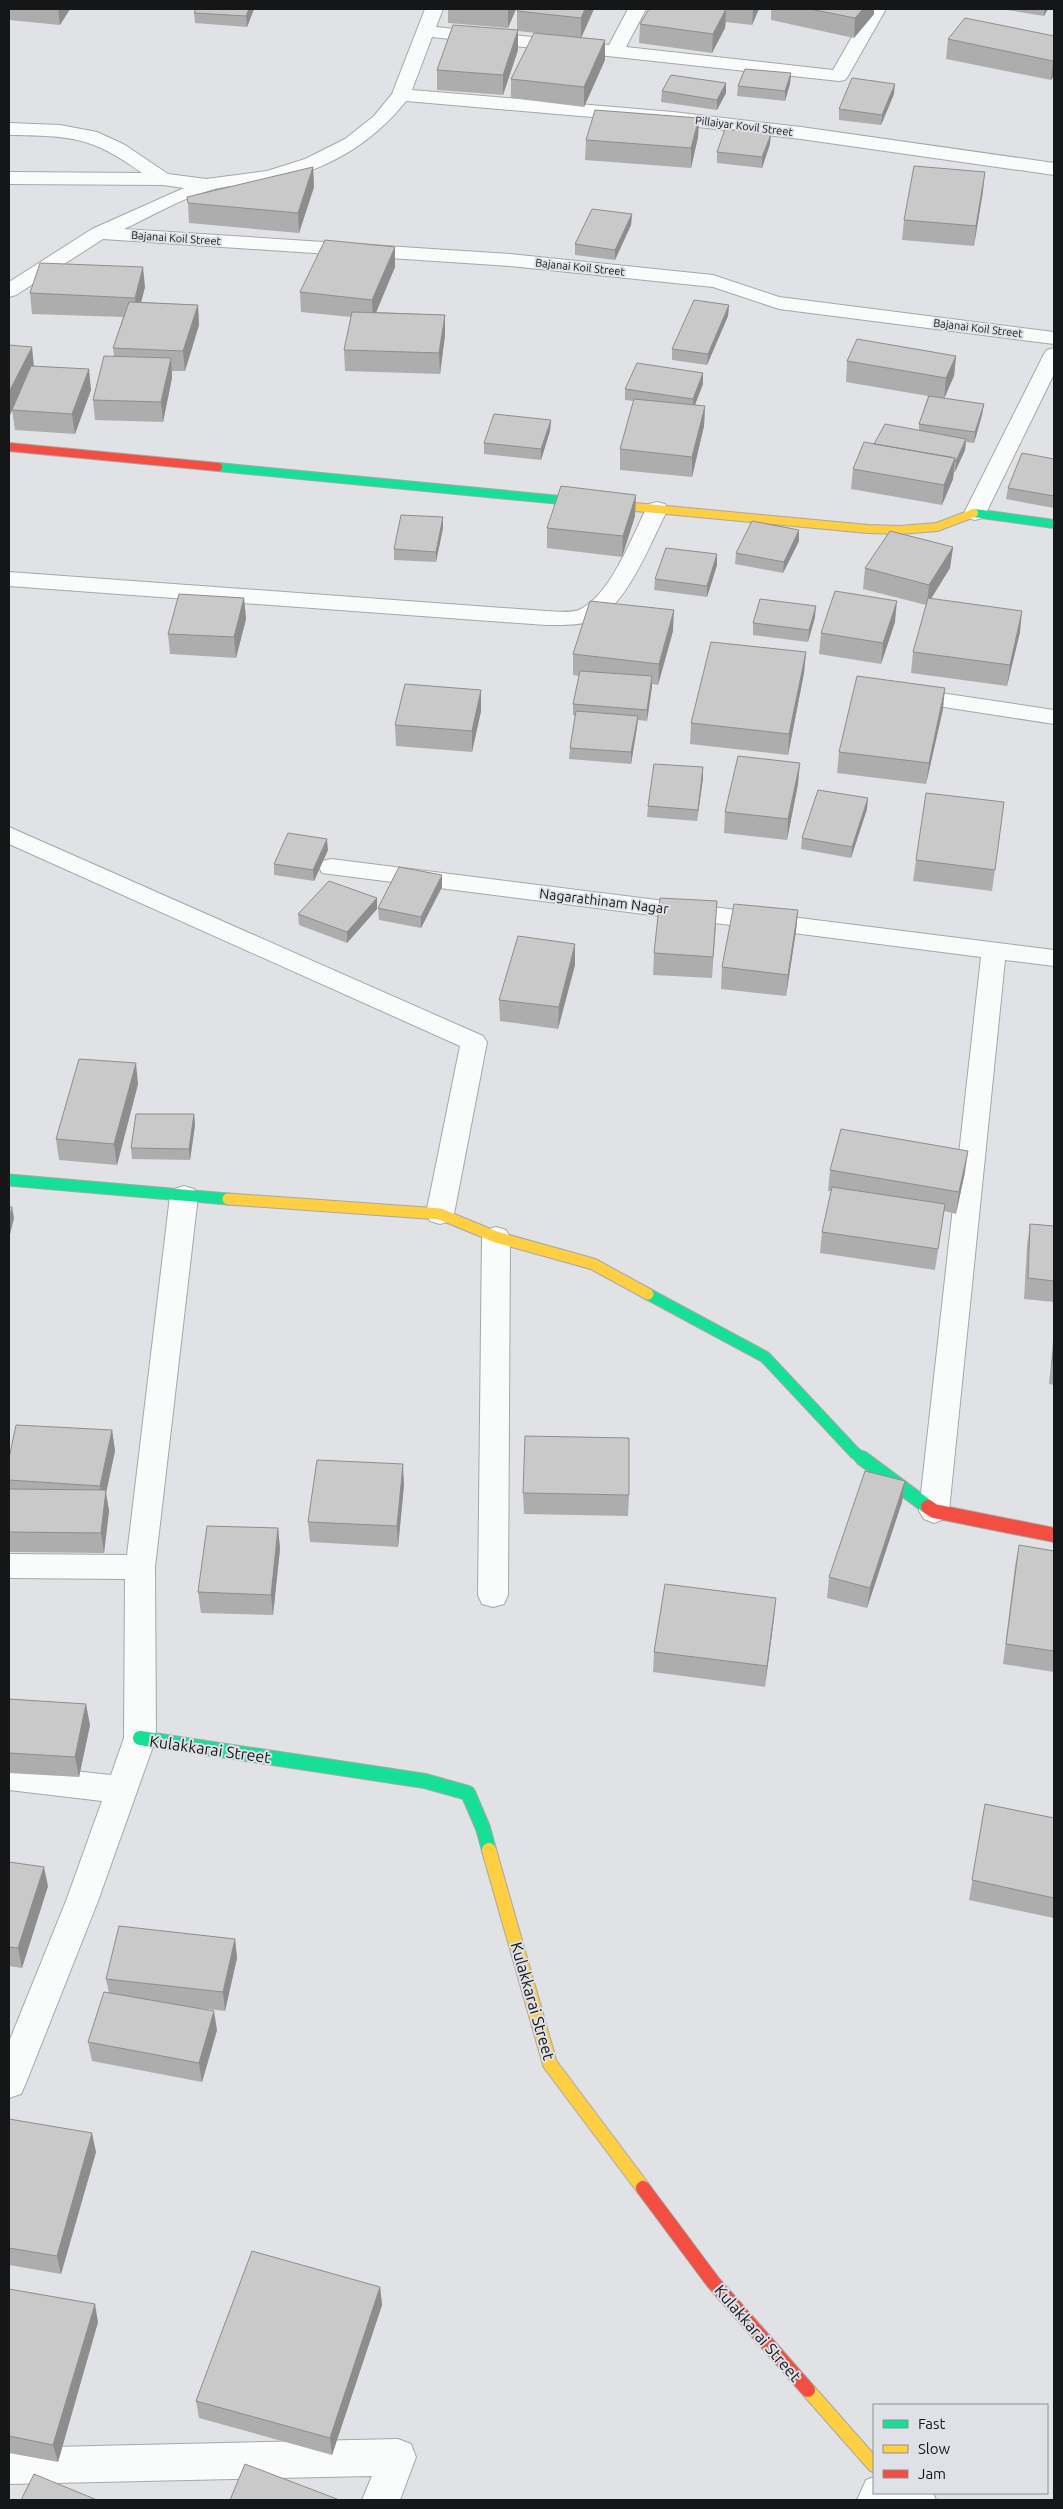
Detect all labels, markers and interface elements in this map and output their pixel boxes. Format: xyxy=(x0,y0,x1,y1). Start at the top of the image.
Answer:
street label: Pillaiyar Kovil Street xyxy=(695,114,794,138)
street label: Bajanai Koil Street xyxy=(131,229,222,247)
street label: Bajanai Koil Street xyxy=(535,256,626,278)
street label: Bajanai Koil Street xyxy=(933,317,1024,340)
street label: Nagarathinam Nagar xyxy=(538,885,670,917)
street label: Kulakkarai Street xyxy=(148,1732,272,1767)
street label: Kulakkarai Street xyxy=(508,1940,559,2063)
street label: Kulakkarai Street xyxy=(711,2281,805,2386)
legend xyxy=(873,2404,1048,2494)
text: Fast xyxy=(918,2415,946,2432)
text: Slow xyxy=(918,2440,951,2457)
text: Jam xyxy=(918,2465,946,2482)

